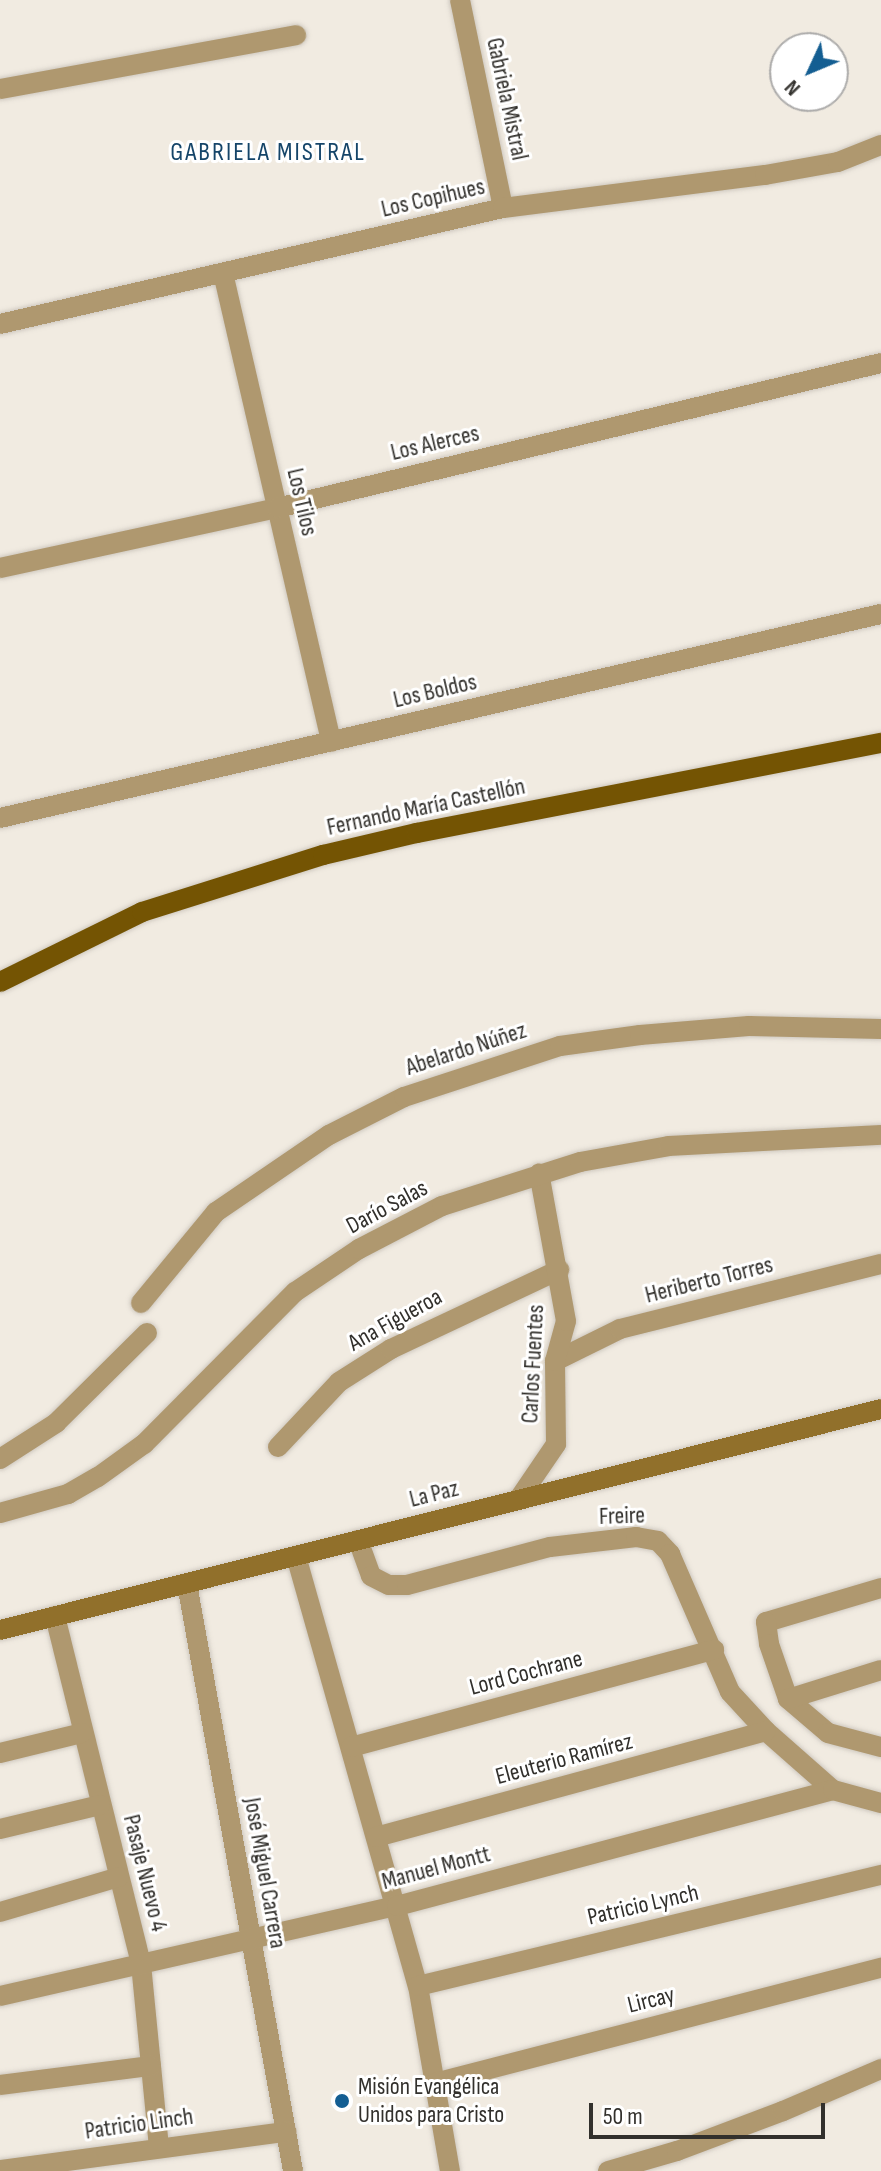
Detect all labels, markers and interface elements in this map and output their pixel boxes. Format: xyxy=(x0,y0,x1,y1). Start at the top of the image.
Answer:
north arrow xyxy=(769,32,849,112)
street label: Gabriela Mistral xyxy=(480,35,534,163)
text: N xyxy=(779,74,807,101)
district label: GABRIELA MISTRAL xyxy=(170,137,366,169)
street label: Los Copihues xyxy=(378,172,488,224)
street label: Los Alerces xyxy=(388,419,482,467)
street label: Los Tilos xyxy=(280,466,324,538)
street label: Los Boldos xyxy=(390,667,480,715)
street label: Fernando María Castellón xyxy=(324,772,528,842)
street label: Abelardo Núñez xyxy=(402,1016,530,1082)
street label: Darío Salas xyxy=(341,1174,433,1240)
street label: Heriberto Torres xyxy=(642,1250,776,1310)
street label: Ana Figueroa xyxy=(343,1282,447,1358)
street label: Carlos Fuentes xyxy=(516,1304,550,1424)
street label: La Paz xyxy=(406,1474,462,1514)
street label: Freire xyxy=(599,1501,645,1531)
street label: Lord Cochrane xyxy=(466,1644,586,1702)
street label: Eleuterio Ramírez xyxy=(492,1727,636,1791)
street label: José Miguel Carrera xyxy=(238,1795,292,1951)
street label: Pasaje Nuevo 4 xyxy=(117,1812,173,1934)
street label: Manuel Montt xyxy=(379,1840,493,1896)
street label: Patricio Lynch xyxy=(585,1878,701,1932)
street label: Lircay xyxy=(624,1980,678,2020)
place label: Misión Evangélica Unidos para Cristo xyxy=(358,2073,504,2129)
scale bar xyxy=(593,2087,829,2137)
marker: Misión Evangélica Unidos para Cristo xyxy=(333,2092,351,2110)
street label: Patricio Linch xyxy=(83,2102,195,2146)
text: 50 m xyxy=(603,2102,643,2131)

